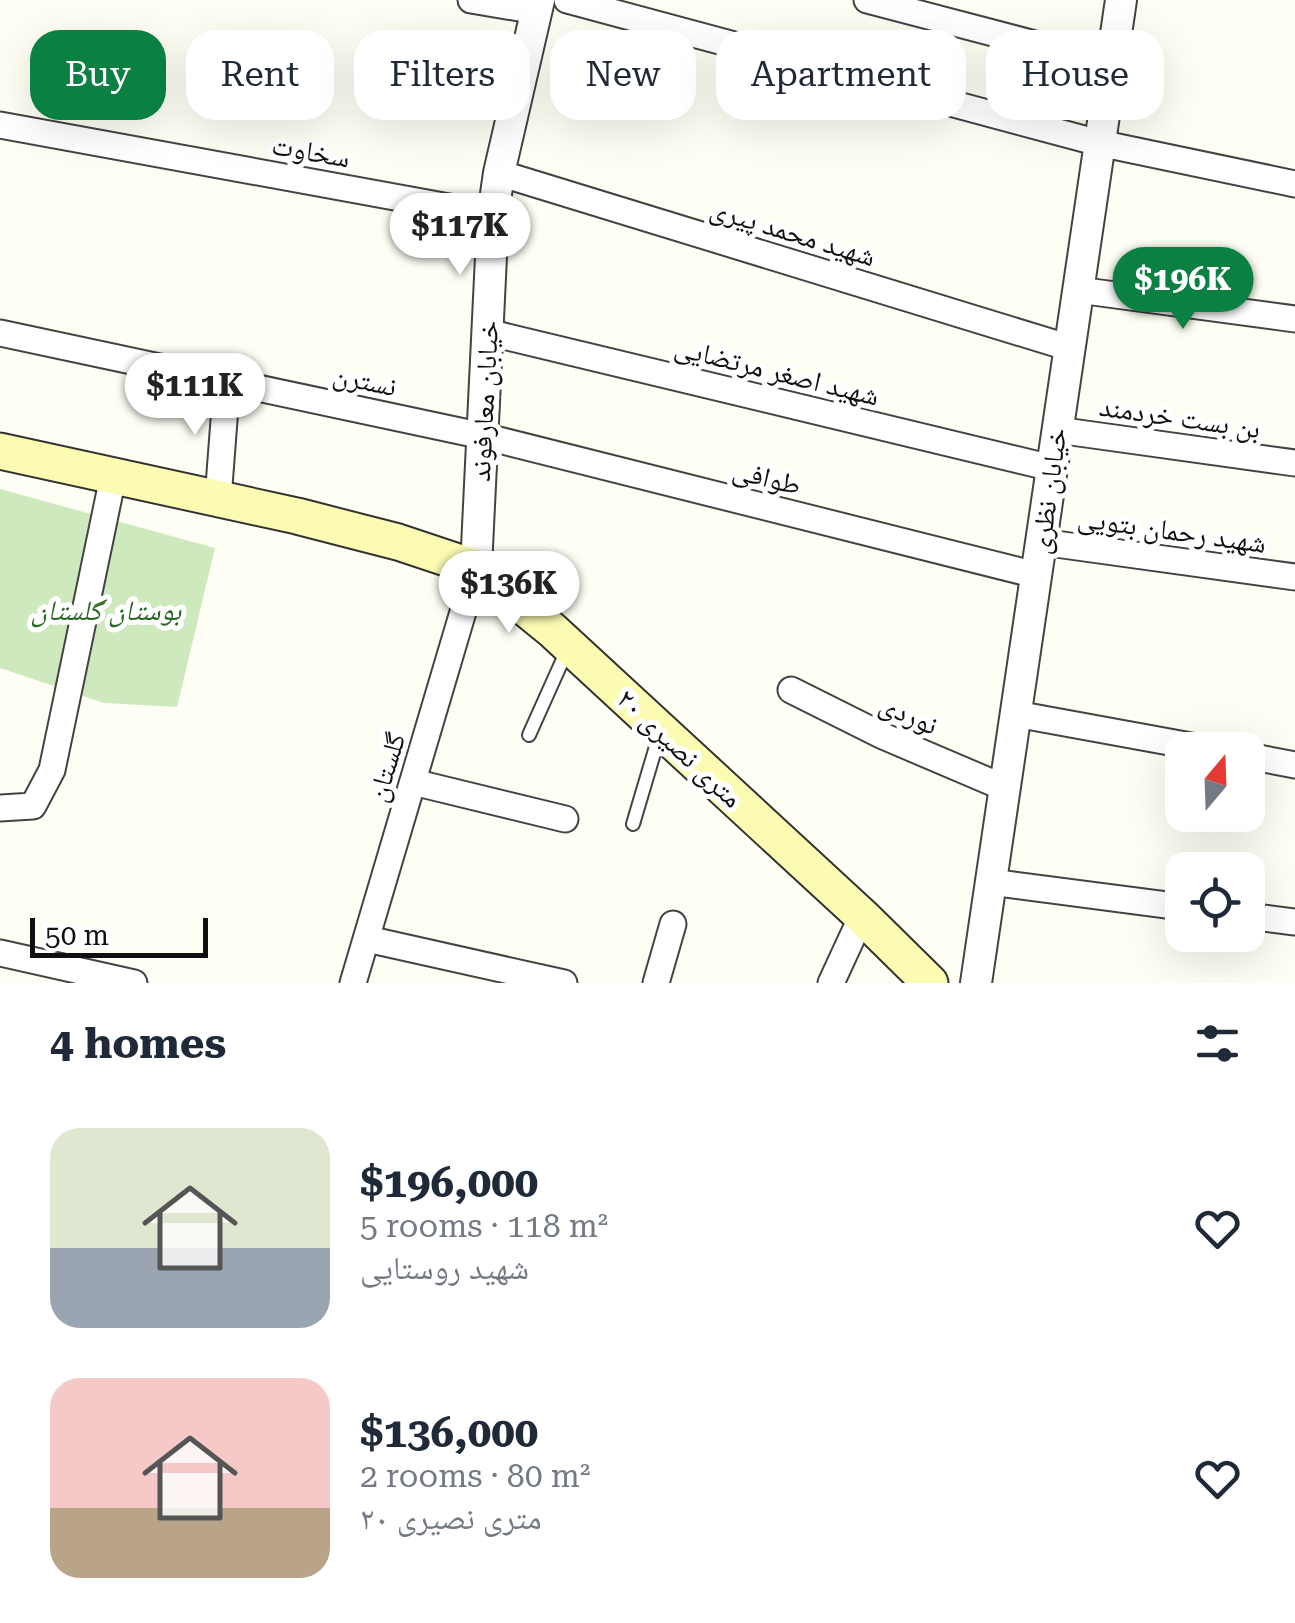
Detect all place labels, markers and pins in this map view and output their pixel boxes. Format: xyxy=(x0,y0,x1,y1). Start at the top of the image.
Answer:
pin: $117K xyxy=(390,193,530,278)
pin: $196K xyxy=(1113,247,1253,332)
pin: $111K xyxy=(125,353,265,438)
pin: $136K xyxy=(439,551,579,636)

